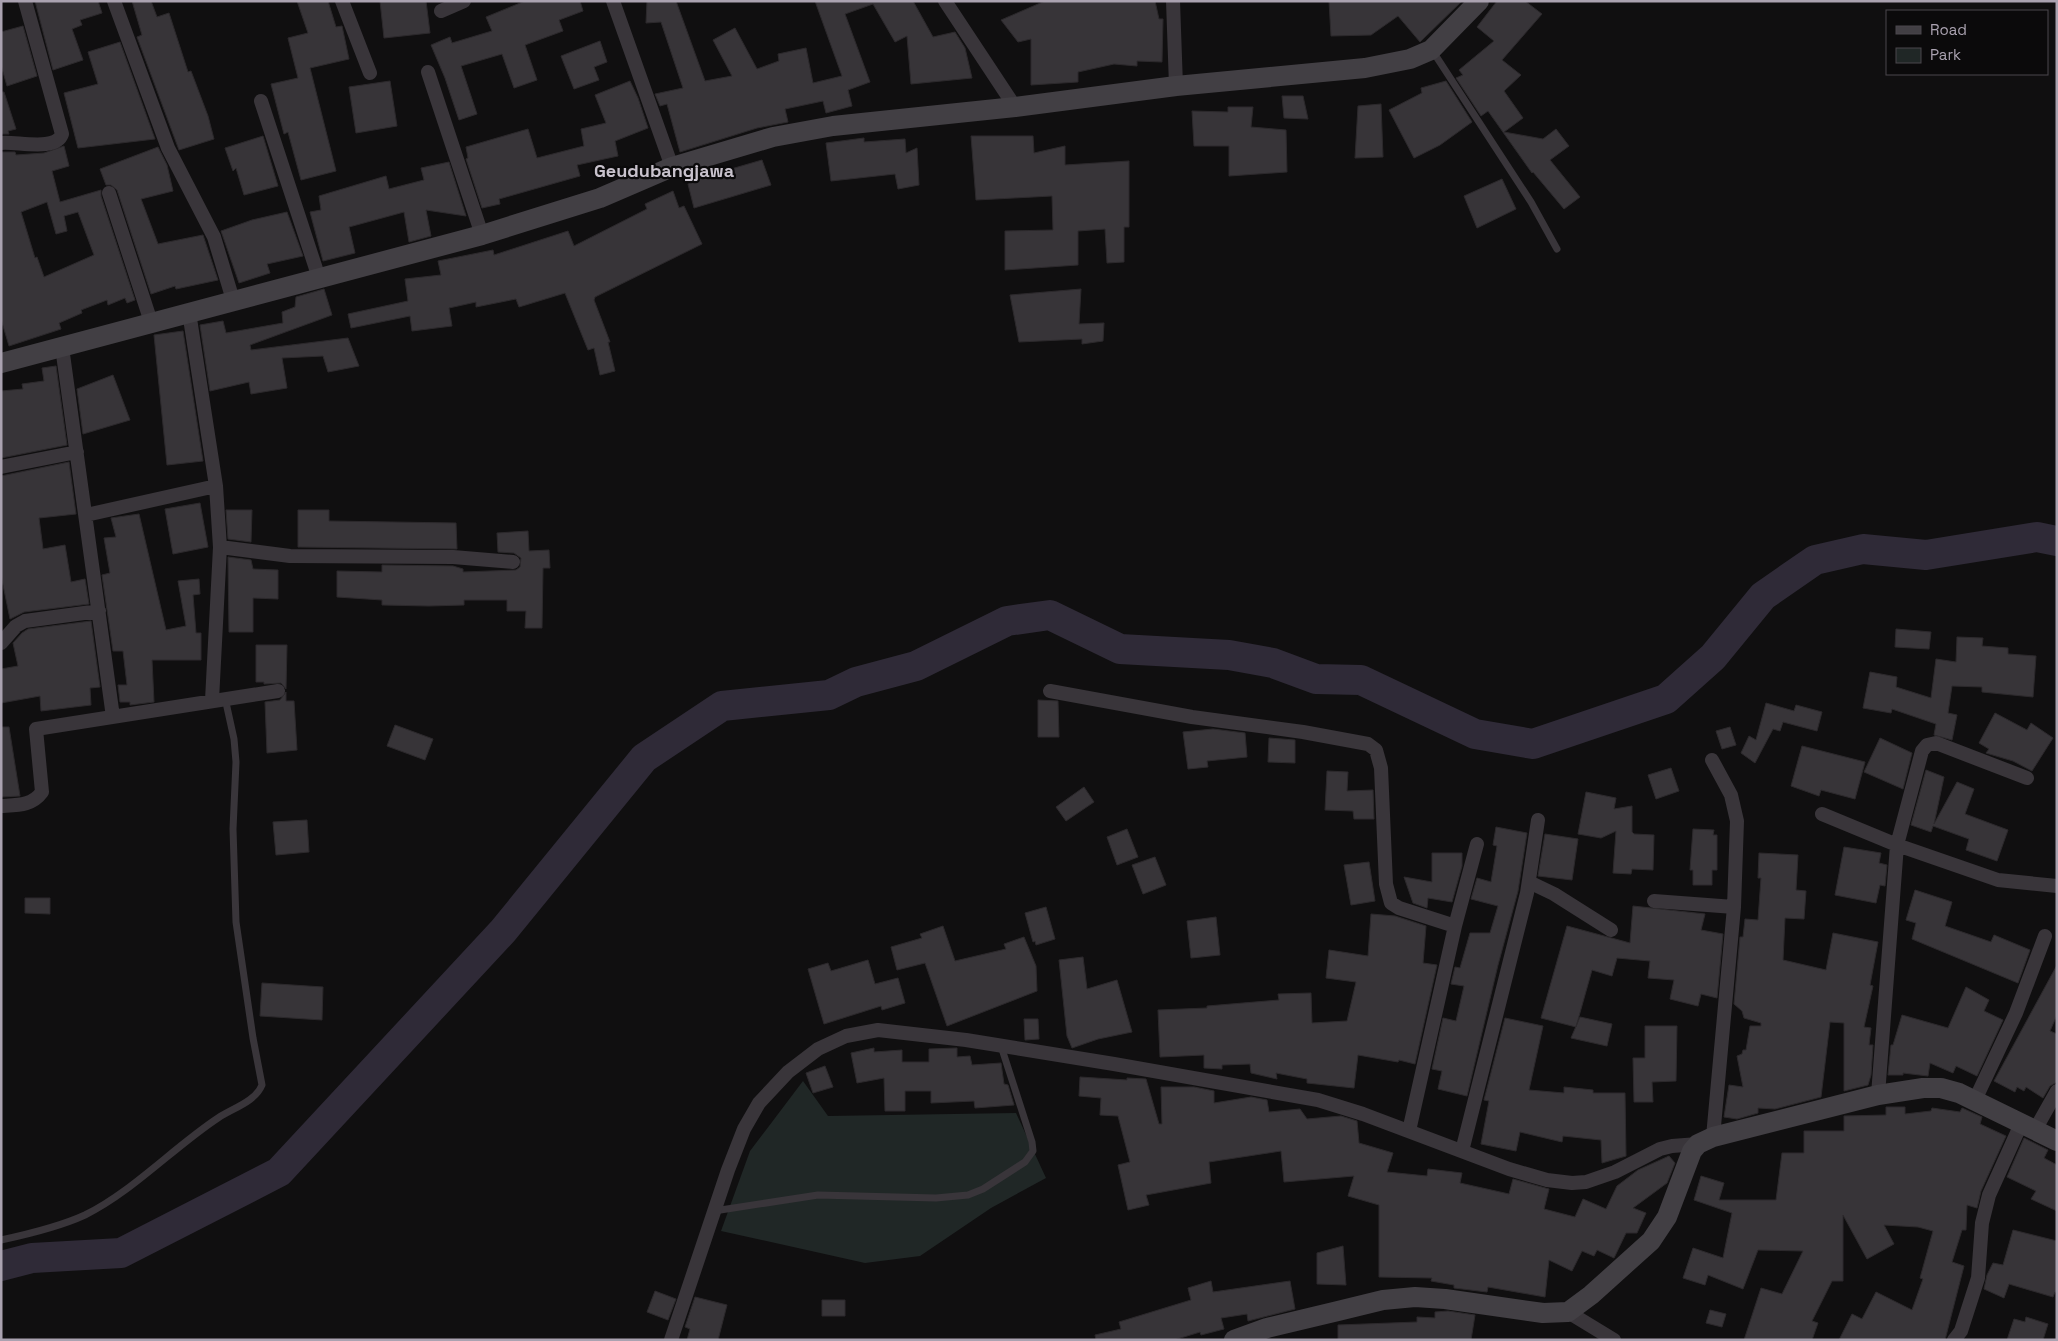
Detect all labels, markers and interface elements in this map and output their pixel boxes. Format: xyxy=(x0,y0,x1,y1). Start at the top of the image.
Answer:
legend xyxy=(1886,10,2048,75)
text: Road xyxy=(1930,20,1967,39)
text: Park xyxy=(1930,45,1961,64)
district label: Geudubangjawa xyxy=(594,159,735,182)

